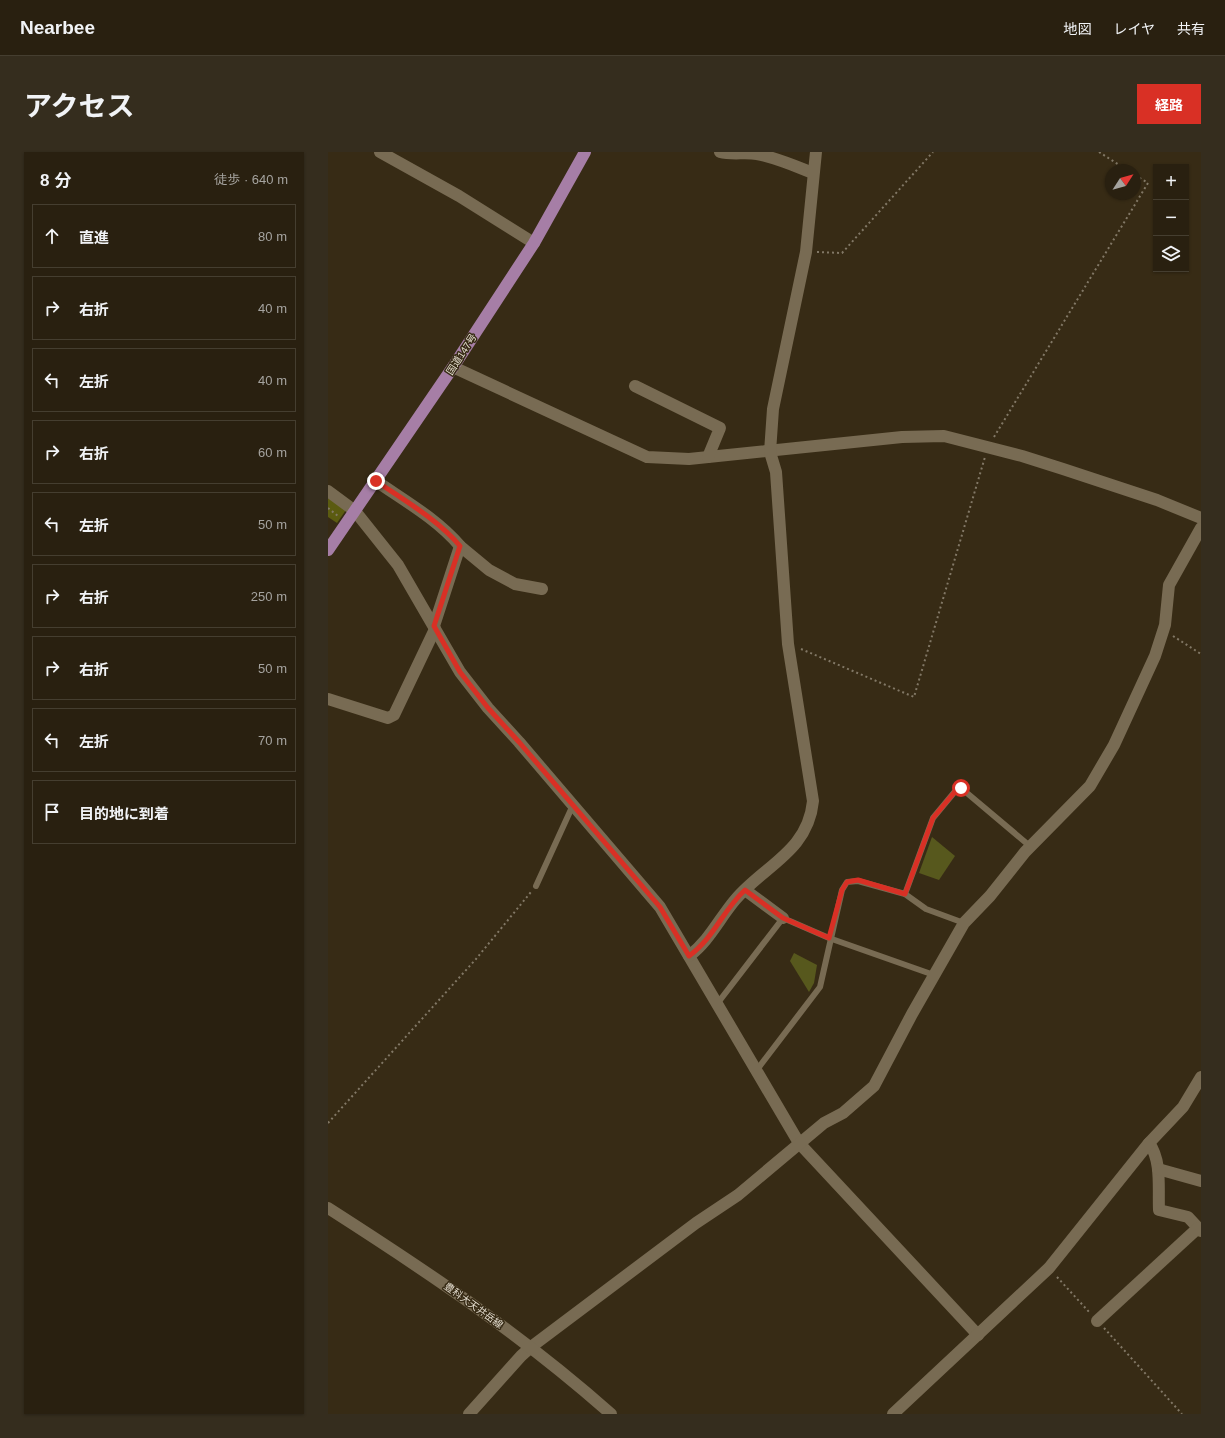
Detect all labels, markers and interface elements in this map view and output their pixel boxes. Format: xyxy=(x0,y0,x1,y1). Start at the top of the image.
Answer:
text: Nearbee xyxy=(20,17,95,38)
text: 地図 xyxy=(1063,21,1091,37)
text: レイヤ xyxy=(1113,21,1155,37)
text: 共有 xyxy=(1177,21,1205,37)
button: 経路 xyxy=(1137,84,1201,124)
text: アクセス xyxy=(24,91,135,122)
north arrow xyxy=(1105,164,1141,200)
map controls xyxy=(1153,164,1189,272)
button: + xyxy=(1153,164,1189,200)
text: 8 分 xyxy=(40,171,71,190)
text: 徒歩 · 640 m xyxy=(214,172,288,187)
button: − xyxy=(1153,200,1189,236)
icon: ahead xyxy=(41,225,63,247)
text: 直進 xyxy=(79,229,109,246)
text: 80 m xyxy=(258,229,287,244)
button: layers xyxy=(1153,236,1189,272)
icon: right xyxy=(41,297,63,319)
text: 右折 xyxy=(79,301,109,318)
text: 40 m xyxy=(258,301,287,316)
street label: 国道147号 xyxy=(444,332,479,377)
icon: left xyxy=(41,369,63,391)
text: 左折 xyxy=(79,373,109,390)
text: 40 m xyxy=(258,373,287,388)
icon: right xyxy=(41,441,63,463)
text: 右折 xyxy=(79,445,109,462)
text: 60 m xyxy=(258,445,287,460)
route end xyxy=(367,472,385,490)
icon: left xyxy=(41,513,63,535)
text: 左折 xyxy=(79,517,109,534)
text: 50 m xyxy=(258,517,287,532)
icon: right xyxy=(41,585,63,607)
text: 右折 xyxy=(79,589,109,606)
text: 250 m xyxy=(251,589,287,604)
icon: right xyxy=(41,657,63,679)
text: 右折 xyxy=(79,661,109,678)
text: 50 m xyxy=(258,661,287,676)
icon: left xyxy=(41,729,63,751)
text: 左折 xyxy=(79,733,109,750)
text: 70 m xyxy=(258,733,287,748)
route start xyxy=(952,779,970,797)
icon: arrive xyxy=(41,801,63,823)
text: 目的地に到着 xyxy=(79,805,169,822)
street label: 豊科大天井岳線 xyxy=(442,1280,505,1330)

